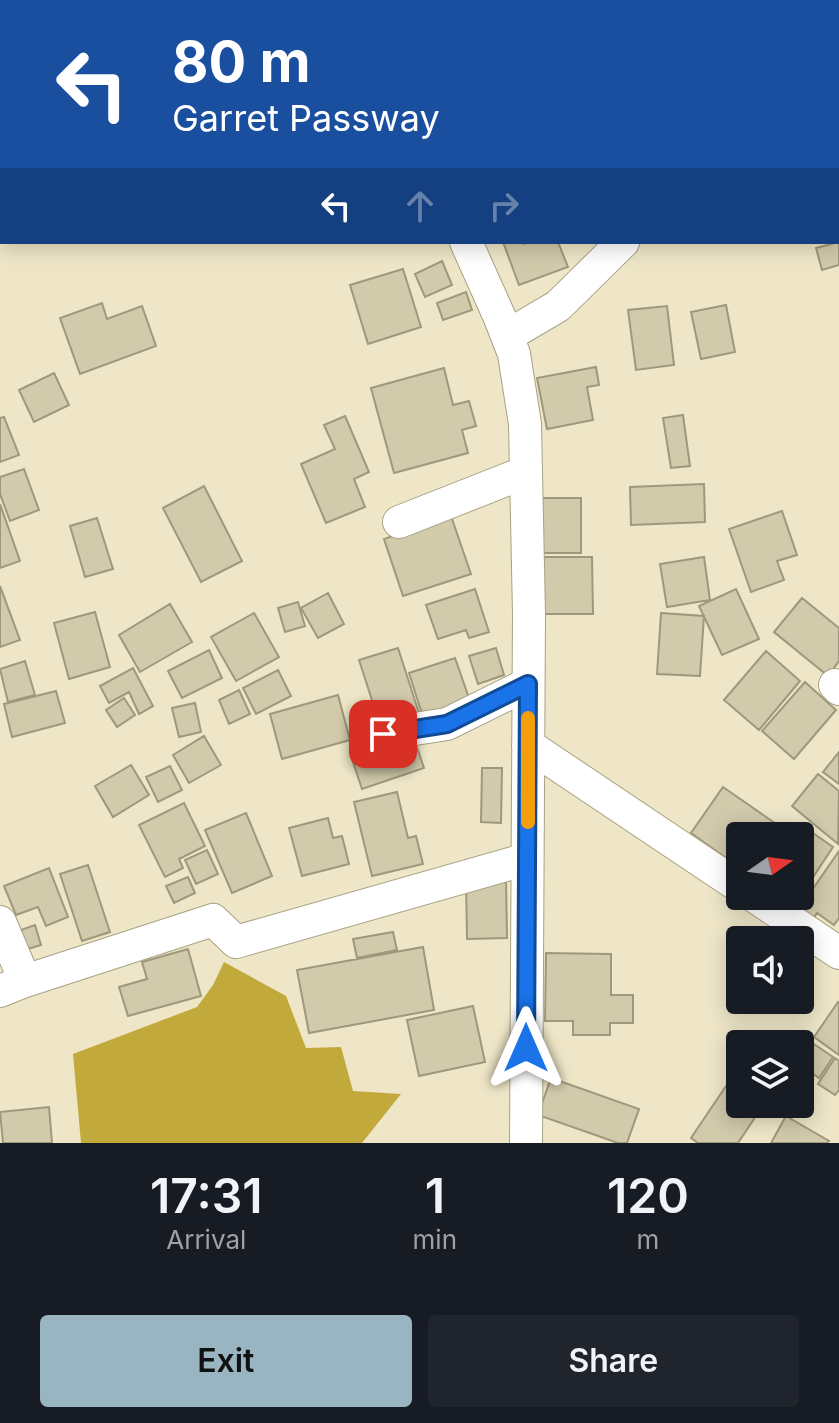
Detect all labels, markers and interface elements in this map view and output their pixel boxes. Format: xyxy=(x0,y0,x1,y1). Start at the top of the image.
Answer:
text: 80 m xyxy=(172,28,311,96)
icon: left xyxy=(40,32,144,136)
text: Garret Passway xyxy=(172,96,440,140)
icon: left xyxy=(314,184,358,228)
icon: ahead xyxy=(398,184,442,228)
icon: right xyxy=(482,184,526,228)
pin xyxy=(349,700,417,768)
icon: arrive xyxy=(361,712,405,756)
north arrow xyxy=(726,822,814,910)
map controls xyxy=(726,822,814,1118)
button: sound xyxy=(726,926,814,1014)
position arrow xyxy=(484,1006,568,1090)
button: layers xyxy=(726,1030,814,1118)
text: 17:31 xyxy=(150,1166,263,1225)
text: 1 xyxy=(425,1166,445,1225)
text: 120 xyxy=(607,1166,689,1225)
text: Arrival xyxy=(166,1224,246,1255)
text: min xyxy=(413,1224,457,1255)
text: m xyxy=(637,1224,659,1255)
button: Exit xyxy=(40,1315,412,1407)
button: Share xyxy=(428,1315,799,1407)

